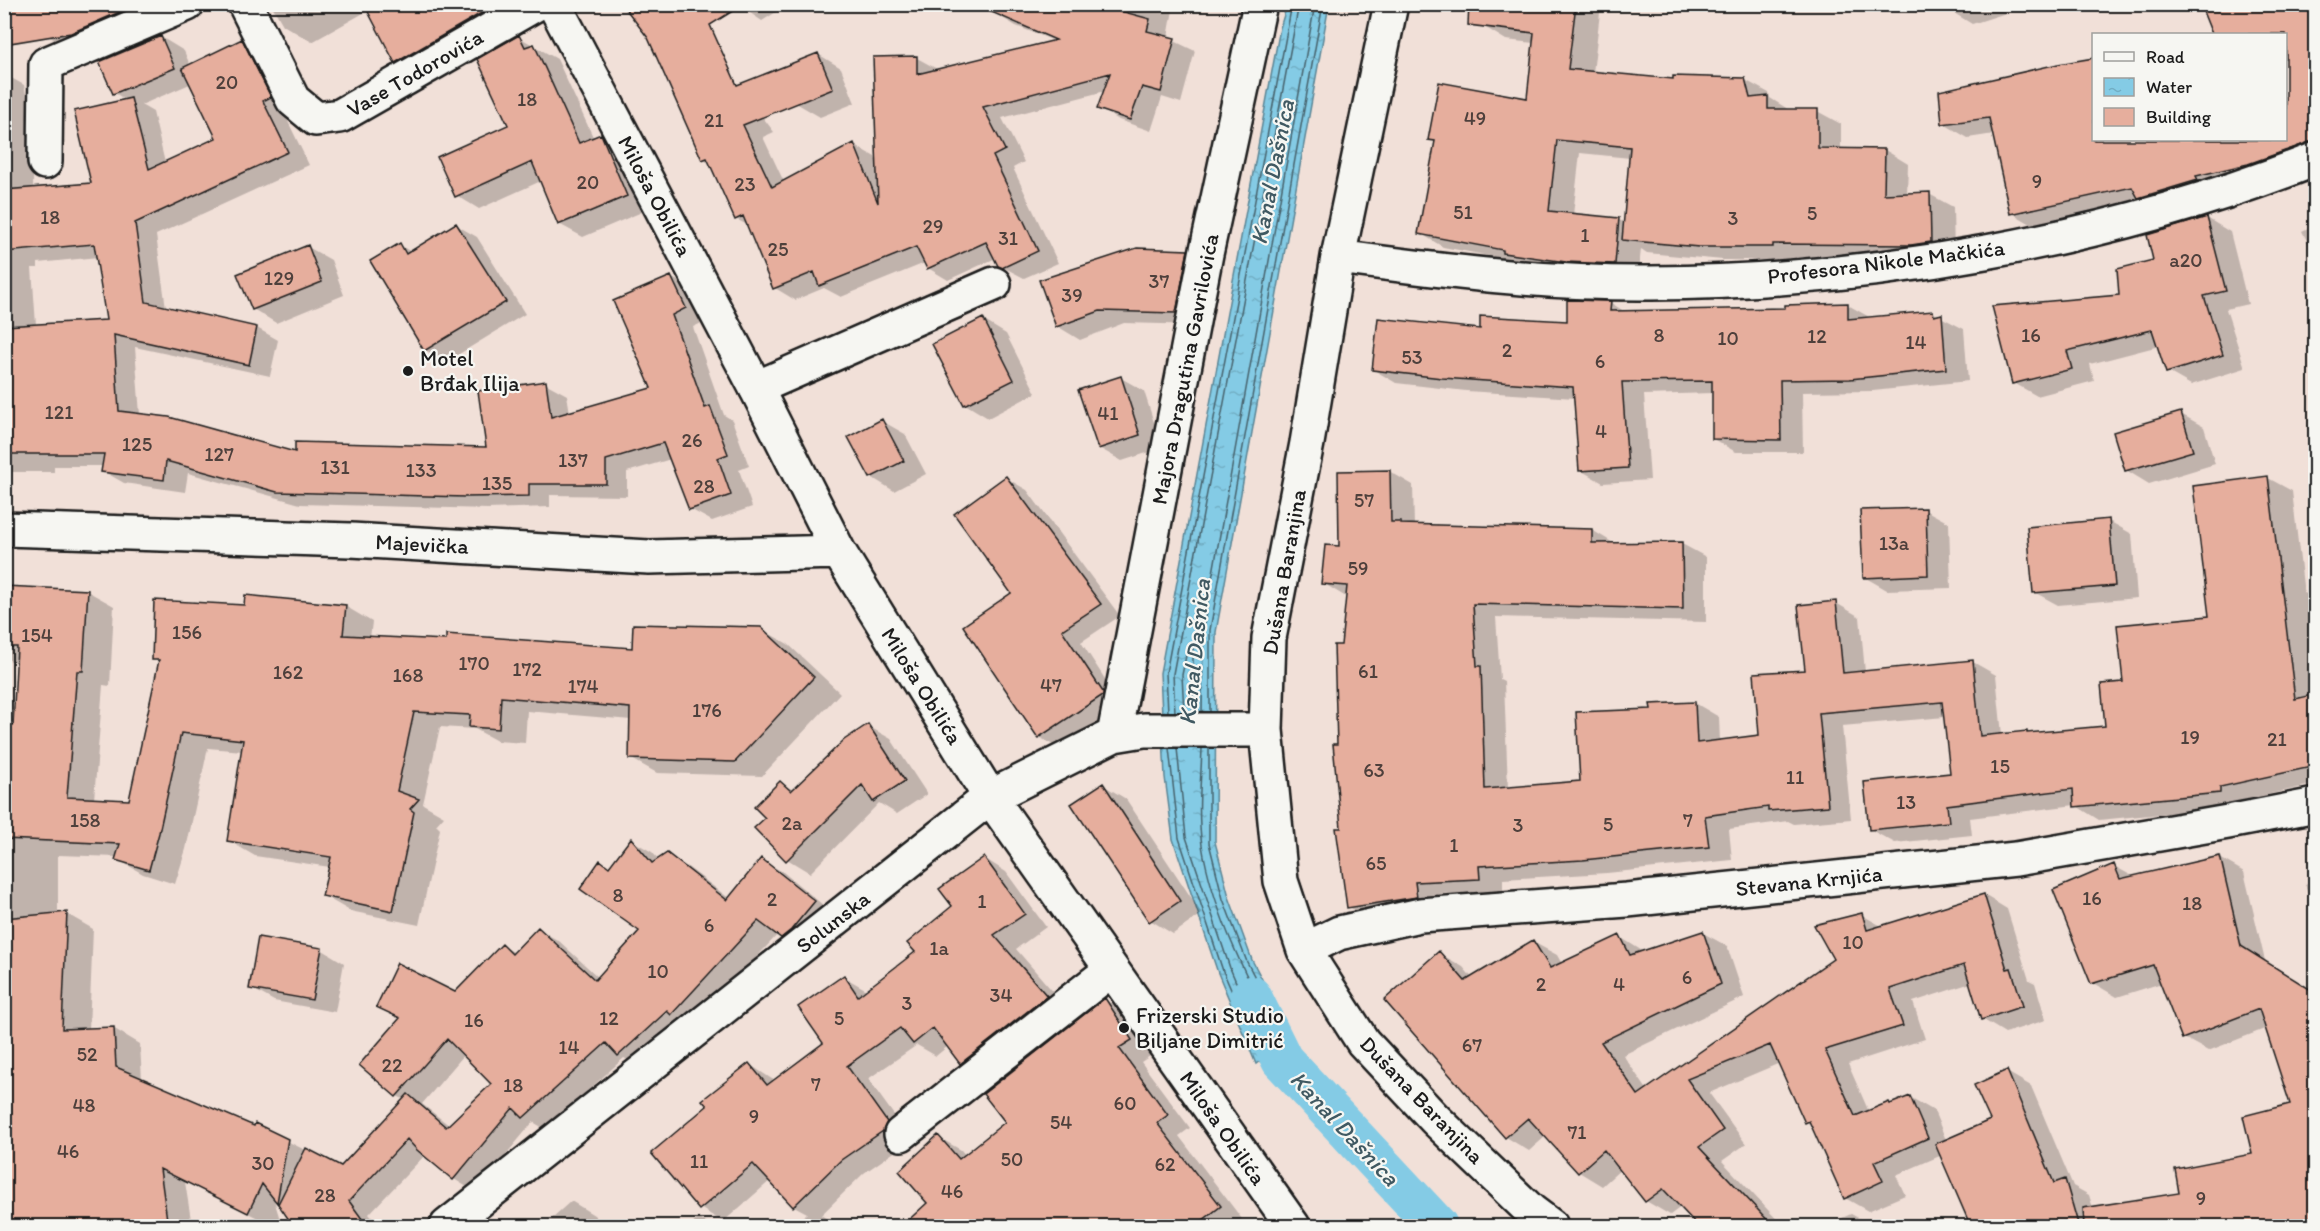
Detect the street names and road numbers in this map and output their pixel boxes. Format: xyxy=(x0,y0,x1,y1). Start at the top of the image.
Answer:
street label: Vase Todorovića xyxy=(342,23,488,123)
street label: Miloša Obilića xyxy=(612,131,698,262)
street label: Majora Dragutina Gavrilovića xyxy=(1145,230,1225,507)
street label: Profesora Nikole Mačkića xyxy=(1766,234,2007,290)
street label: Dušana Baranjina xyxy=(1256,487,1312,657)
street label: Majevička xyxy=(375,528,470,560)
street label: Miloša Obilića xyxy=(875,622,969,750)
street label: Stevana Krnjića xyxy=(1734,860,1884,902)
street label: Solunska xyxy=(791,884,876,959)
street label: Dušana Baranjina xyxy=(1354,1030,1490,1170)
street label: Miloša Obilića xyxy=(1174,1066,1273,1191)

